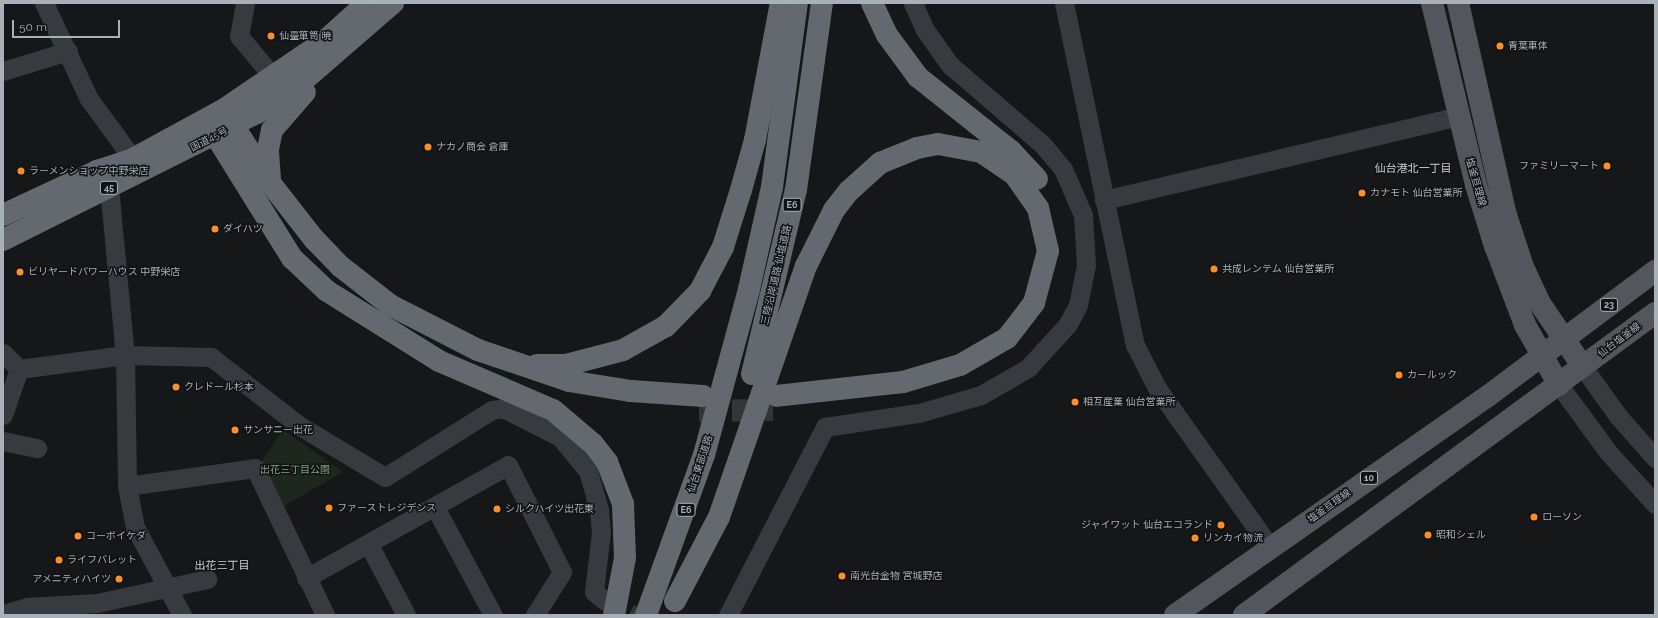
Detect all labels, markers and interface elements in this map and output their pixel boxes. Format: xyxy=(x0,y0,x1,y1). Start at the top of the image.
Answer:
scale bar xyxy=(14,12,122,38)
text: 50 m xyxy=(19,20,47,34)
place label: 仙臺箪笥 暁 xyxy=(279,30,332,42)
marker: 仙臺箪笥 暁 xyxy=(266,31,276,41)
place label: 青葉車体 xyxy=(1508,40,1548,52)
marker: 青葉車体 xyxy=(1495,41,1505,51)
street label: 国道45号 xyxy=(188,124,230,154)
place label: ナカノ商会 倉庫 xyxy=(436,141,509,153)
marker: ナカノ商会 倉庫 xyxy=(423,142,433,152)
street label: 塩釜亘理線 xyxy=(1463,156,1489,208)
place label: ファミリーマート xyxy=(1519,160,1599,172)
marker: ファミリーマート xyxy=(1602,161,1612,171)
district label: 仙台港北一丁目 xyxy=(1375,162,1451,176)
place label: ラーメンショップ中野栄店 xyxy=(29,165,149,177)
marker: ラーメンショップ中野栄店 xyxy=(16,166,26,176)
road number: 45 xyxy=(99,181,119,195)
place label: カナモト 仙台営業所 xyxy=(1370,187,1463,199)
marker: カナモト 仙台営業所 xyxy=(1357,188,1367,198)
road number: E6 xyxy=(782,198,802,212)
place label: ダイハツ xyxy=(223,223,263,235)
marker: ダイハツ xyxy=(210,224,220,234)
street label: 三陸沿岸道路;仙塩道路 xyxy=(759,224,793,326)
place label: 共成レンテム 仙台営業所 xyxy=(1222,263,1335,275)
marker: 共成レンテム 仙台営業所 xyxy=(1209,264,1219,274)
place label: ビリヤードパワーハウス 中野栄店 xyxy=(28,266,181,278)
marker: ビリヤードパワーハウス 中野栄店 xyxy=(15,267,25,277)
road number: 23 xyxy=(1599,298,1619,312)
street label: 仙台塩釜線 xyxy=(1595,320,1643,360)
place label: カールック xyxy=(1407,369,1457,381)
marker: カールック xyxy=(1394,370,1404,380)
place label: クレドール杉本 xyxy=(184,381,254,393)
marker: クレドール杉本 xyxy=(171,382,181,392)
place label: 相互産業 仙台営業所 xyxy=(1083,396,1176,408)
marker: 相互産業 仙台営業所 xyxy=(1070,397,1080,407)
place label: サンサニー出花 xyxy=(243,424,313,436)
marker: サンサニー出花 xyxy=(230,425,240,435)
street label: 仙台東部道路 xyxy=(685,434,715,494)
park label: 出花三丁目公園 xyxy=(260,464,330,476)
road number: 10 xyxy=(1360,471,1378,485)
street label: 塩釜亘理線 xyxy=(1305,487,1353,525)
place label: ファーストレジデンス xyxy=(337,502,437,514)
marker: ファーストレジデンス xyxy=(324,503,334,513)
place label: シルクハイツ出花東 xyxy=(505,503,595,515)
road number: E6 xyxy=(676,503,696,517)
marker: シルクハイツ出花東 xyxy=(492,504,502,514)
place label: ローソン xyxy=(1542,511,1582,523)
marker: ローソン xyxy=(1529,512,1539,522)
place label: ジャイワット 仙台エコランド xyxy=(1080,519,1213,531)
marker: ジャイワット 仙台エコランド xyxy=(1216,520,1226,530)
place label: 昭和シェル xyxy=(1436,529,1486,541)
place label: コーポイケダ xyxy=(86,530,146,542)
marker: 昭和シェル xyxy=(1423,530,1433,540)
marker: コーポイケダ xyxy=(73,531,83,541)
place label: リンカイ物流 xyxy=(1203,532,1263,544)
marker: リンカイ物流 xyxy=(1190,533,1200,543)
place label: ライフパレット xyxy=(67,554,137,566)
marker: ライフパレット xyxy=(54,555,64,565)
district label: 出花三丁目 xyxy=(195,559,249,573)
place label: 南光台金物 宮城野店 xyxy=(850,570,943,582)
marker: 南光台金物 宮城野店 xyxy=(837,571,847,581)
place label: アメニティハイツ xyxy=(31,573,111,585)
marker: アメニティハイツ xyxy=(114,574,124,584)

